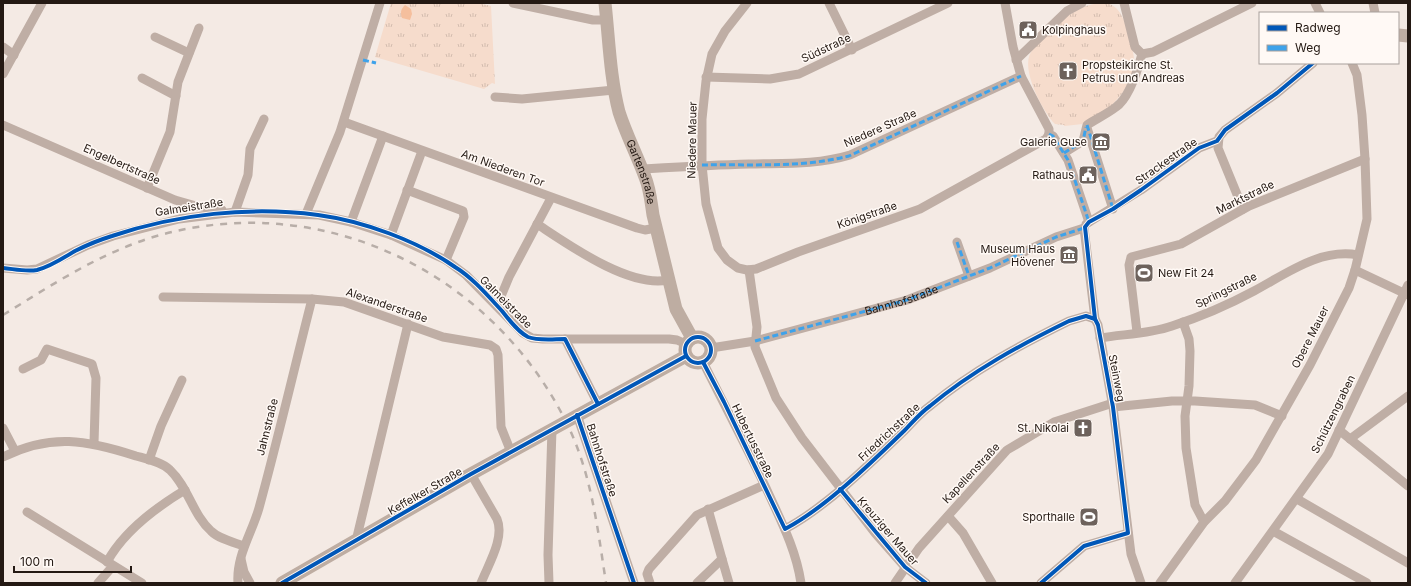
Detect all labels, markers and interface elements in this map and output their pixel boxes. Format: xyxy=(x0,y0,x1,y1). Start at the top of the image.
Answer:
legend xyxy=(1259,12,1399,64)
public building icon: Kolpinghaus xyxy=(1017,19,1039,41)
text: Radweg xyxy=(1295,20,1341,35)
place label: Kolpinghaus xyxy=(1042,23,1106,37)
street label: Südstraße xyxy=(799,30,853,66)
text: Weg xyxy=(1295,40,1321,55)
place label: Propsteikirche St. Petrus und Andreas xyxy=(1082,58,1185,85)
church icon: Propsteikirche St. Petrus und Andreas xyxy=(1057,60,1079,82)
street label: Niedere Mauer xyxy=(684,101,700,179)
street label: Niedere Straße xyxy=(841,106,919,150)
museum icon: Galerie Guse xyxy=(1090,131,1112,153)
place label: Galerie Guse xyxy=(1020,135,1087,149)
street label: Strackestraße xyxy=(1132,135,1200,187)
street label: Gartenstraße xyxy=(623,137,658,205)
street label: Engelbertstraße xyxy=(81,141,163,187)
street label: Am Niederen Tor xyxy=(459,146,547,190)
public building icon: Rathaus xyxy=(1077,164,1099,186)
place label: Rathaus xyxy=(1032,168,1074,182)
street label: Marktstraße xyxy=(1214,177,1276,217)
street label: Galmeistraße xyxy=(154,195,224,219)
street label: Königstraße xyxy=(835,198,899,232)
place label: Museum Haus Hövener xyxy=(980,242,1055,269)
museum icon: Museum Haus Hövener xyxy=(1058,244,1080,266)
sports icon: New Fit 24 xyxy=(1133,262,1155,284)
place label: New Fit 24 xyxy=(1158,266,1214,280)
street label: Springstraße xyxy=(1193,269,1259,311)
street label: Galmeistraße xyxy=(477,273,535,331)
street label: Bahnhofstraße xyxy=(863,282,940,318)
street label: Alexanderstraße xyxy=(344,284,430,326)
street label: Obere Mauer xyxy=(1288,303,1332,371)
street label: Steinweg xyxy=(1106,353,1128,403)
street label: Schützengraben xyxy=(1308,373,1358,455)
street label: Jahnstraße xyxy=(253,397,281,457)
street label: Friedrichstraße xyxy=(855,400,923,464)
street label: Hubertusstraße xyxy=(729,402,777,480)
church icon: St. Nikolai xyxy=(1072,417,1094,439)
place label: St. Nikolai xyxy=(1017,421,1069,435)
street label: Bahnhofstraße xyxy=(584,422,620,498)
street label: Kapellenstraße xyxy=(939,440,1003,506)
street label: Keffelker Straße xyxy=(385,464,465,518)
street label: Kreuziger Mauer xyxy=(854,494,922,568)
sports icon: Sporthalle xyxy=(1078,506,1100,528)
place label: Sporthalle xyxy=(1022,510,1075,524)
scale bar xyxy=(14,548,131,574)
text: 100 m xyxy=(20,554,54,569)

